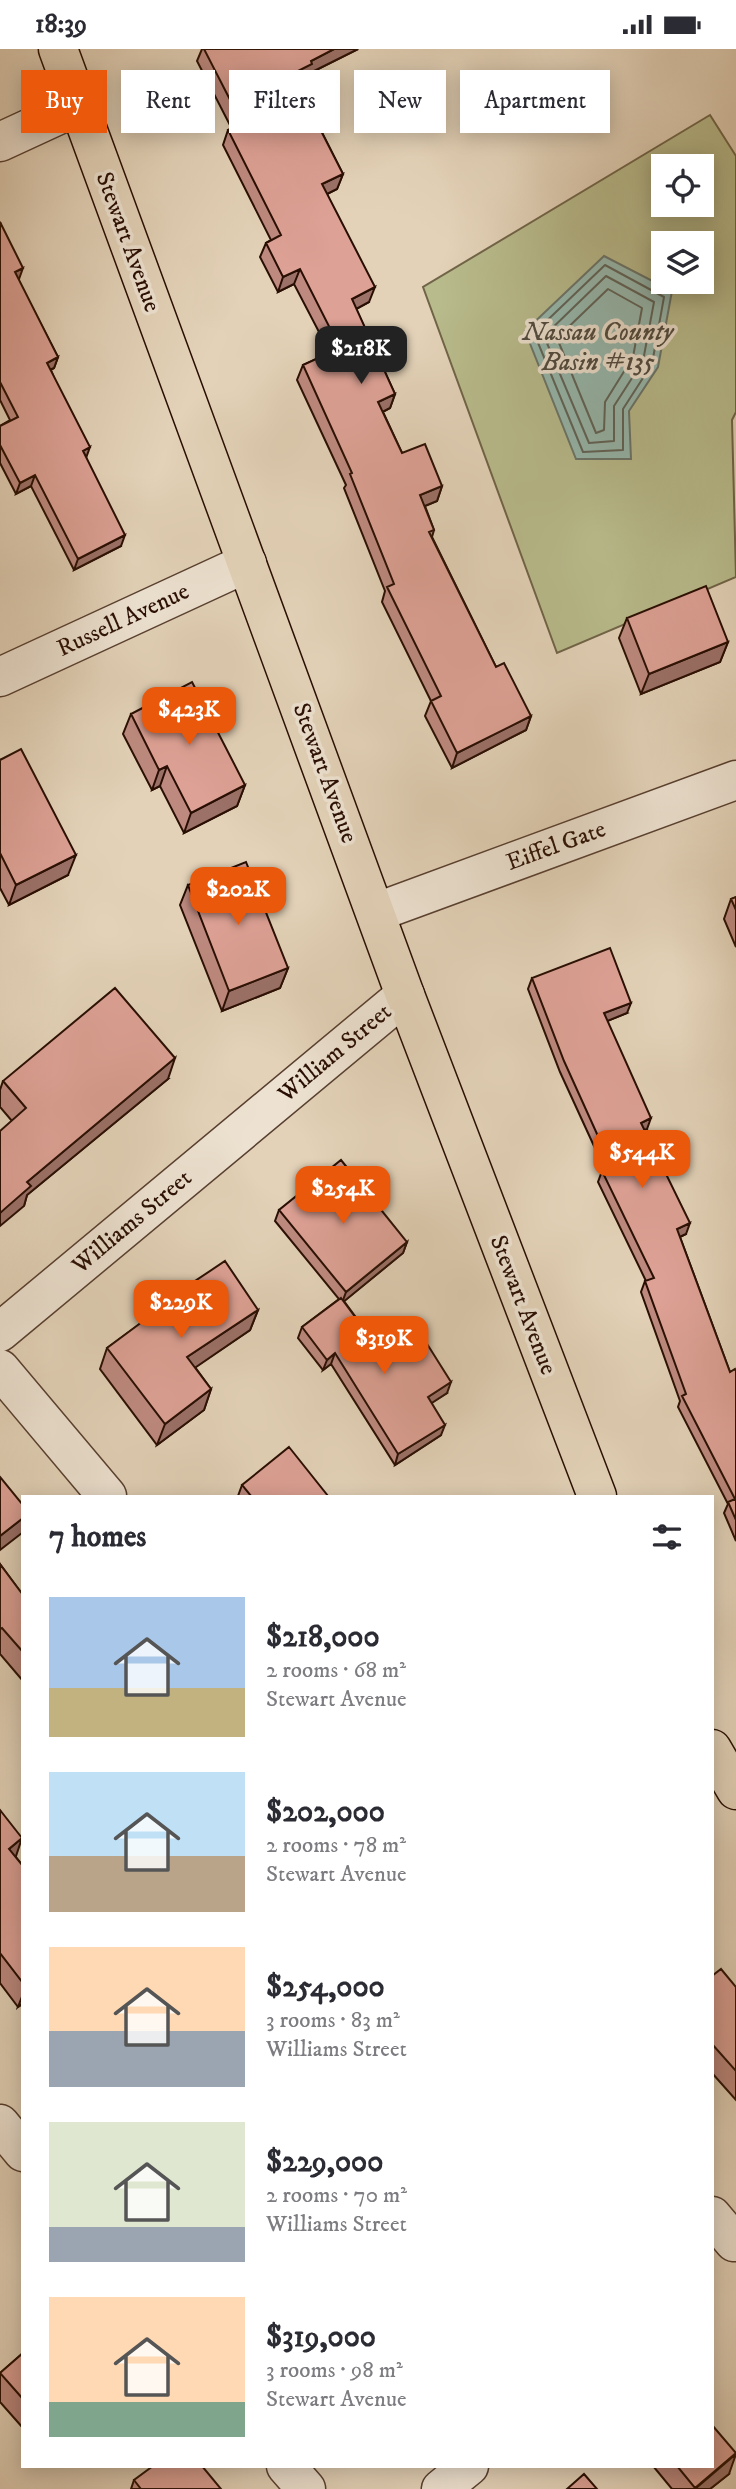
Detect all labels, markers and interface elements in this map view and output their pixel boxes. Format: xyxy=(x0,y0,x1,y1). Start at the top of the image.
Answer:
text: 18:39 xyxy=(35,8,87,41)
chip: Buy xyxy=(21,70,107,133)
chip: Rent xyxy=(121,70,215,133)
chip: Filters xyxy=(229,70,340,133)
chip: New xyxy=(354,70,446,133)
chip: Apartment xyxy=(460,70,610,133)
map controls xyxy=(651,154,714,294)
button: locate xyxy=(651,154,714,217)
street label: Stewart Avenue xyxy=(89,168,167,316)
button: layers xyxy=(651,231,714,294)
water label: Nassau County Basin #135 xyxy=(521,316,675,379)
pin: $218K xyxy=(312,327,410,386)
text: $218K xyxy=(331,334,391,363)
street label: Russell Avenue xyxy=(52,576,194,664)
pin: $423K xyxy=(140,687,238,747)
text: $423K xyxy=(158,695,220,724)
street label: Stewart Avenue xyxy=(286,699,364,847)
street label: Eiffel Gate xyxy=(502,814,610,878)
pin: $202K xyxy=(189,867,287,927)
text: $202K xyxy=(206,875,270,904)
street label: William Street xyxy=(271,997,398,1110)
pin: $544K xyxy=(593,1131,691,1190)
text: $544K xyxy=(609,1138,675,1167)
street label: Williams Street xyxy=(65,1163,198,1281)
pin: $254K xyxy=(294,1167,392,1226)
text: $254K xyxy=(311,1174,375,1203)
street label: Stewart Avenue xyxy=(483,1231,563,1379)
pin: $229K xyxy=(132,1281,230,1340)
text: $229K xyxy=(150,1288,212,1317)
pin: $319K xyxy=(335,1317,433,1376)
text: $319K xyxy=(355,1324,413,1353)
icon: filters xyxy=(648,1518,686,1556)
text: 7 homes xyxy=(49,1519,146,1556)
text: $218,000 xyxy=(266,1619,380,1656)
icon: home xyxy=(105,1625,189,1709)
text: 2 rooms · 68 m² xyxy=(266,1656,406,1685)
text: Stewart Avenue xyxy=(266,1685,407,1714)
text: $202,000 xyxy=(266,1794,385,1831)
icon: home xyxy=(105,1800,189,1884)
text: 2 rooms · 78 m² xyxy=(266,1831,406,1860)
text: Stewart Avenue xyxy=(266,1860,407,1889)
text: $254,000 xyxy=(266,1969,385,2006)
icon: home xyxy=(105,1975,189,2059)
text: 3 rooms · 83 m² xyxy=(266,2006,400,2035)
text: Williams Street xyxy=(266,2035,407,2064)
text: $229,000 xyxy=(266,2144,383,2181)
icon: home xyxy=(105,2150,189,2234)
text: 2 rooms · 70 m² xyxy=(266,2181,407,2210)
text: Williams Street xyxy=(266,2210,407,2239)
text: $319,000 xyxy=(266,2319,376,2356)
icon: home xyxy=(105,2325,189,2409)
text: 3 rooms · 98 m² xyxy=(266,2356,403,2385)
text: Stewart Avenue xyxy=(266,2385,407,2414)

